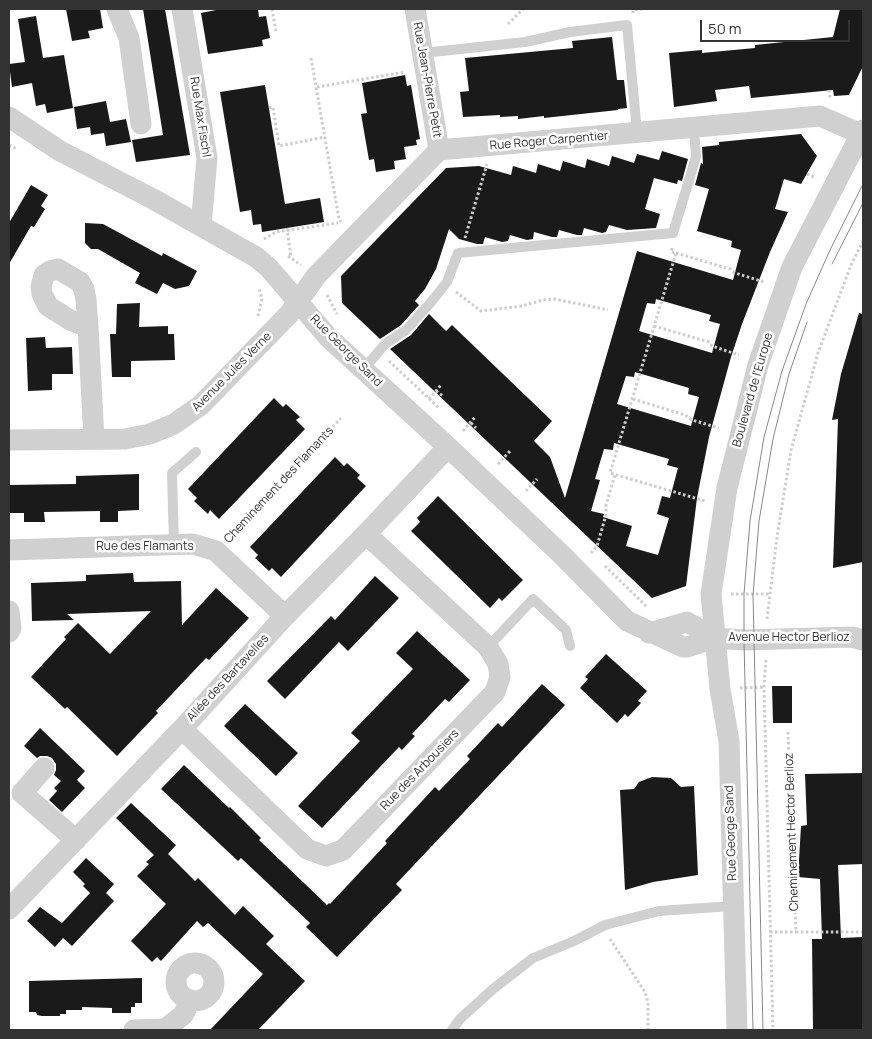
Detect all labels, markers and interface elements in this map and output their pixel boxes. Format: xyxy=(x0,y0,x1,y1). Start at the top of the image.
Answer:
scale bar xyxy=(702,10,852,42)
text: 50 m xyxy=(708,18,742,39)
street label: Rue Jean-Pierre Petit xyxy=(410,21,444,139)
street label: Rue Max Fischl xyxy=(187,76,213,158)
street label: Rue Roger Carpentier xyxy=(489,129,609,153)
street label: Rue George Sand xyxy=(307,312,385,390)
street label: Avenue Jules Verne xyxy=(189,329,275,415)
street label: Boulevard de l'Europe xyxy=(730,331,776,449)
street label: Cheminement des Flamants xyxy=(221,424,337,546)
street label: Rue des Flamants xyxy=(96,540,194,554)
street label: Allée des Bartavelles xyxy=(184,631,272,725)
street label: Avenue Hector Berlioz xyxy=(728,631,850,645)
street label: Rue des Arbousiers xyxy=(378,727,462,813)
street label: Cheminement Hector Berlioz xyxy=(782,753,802,911)
street label: Rue George Sand xyxy=(722,785,740,881)

